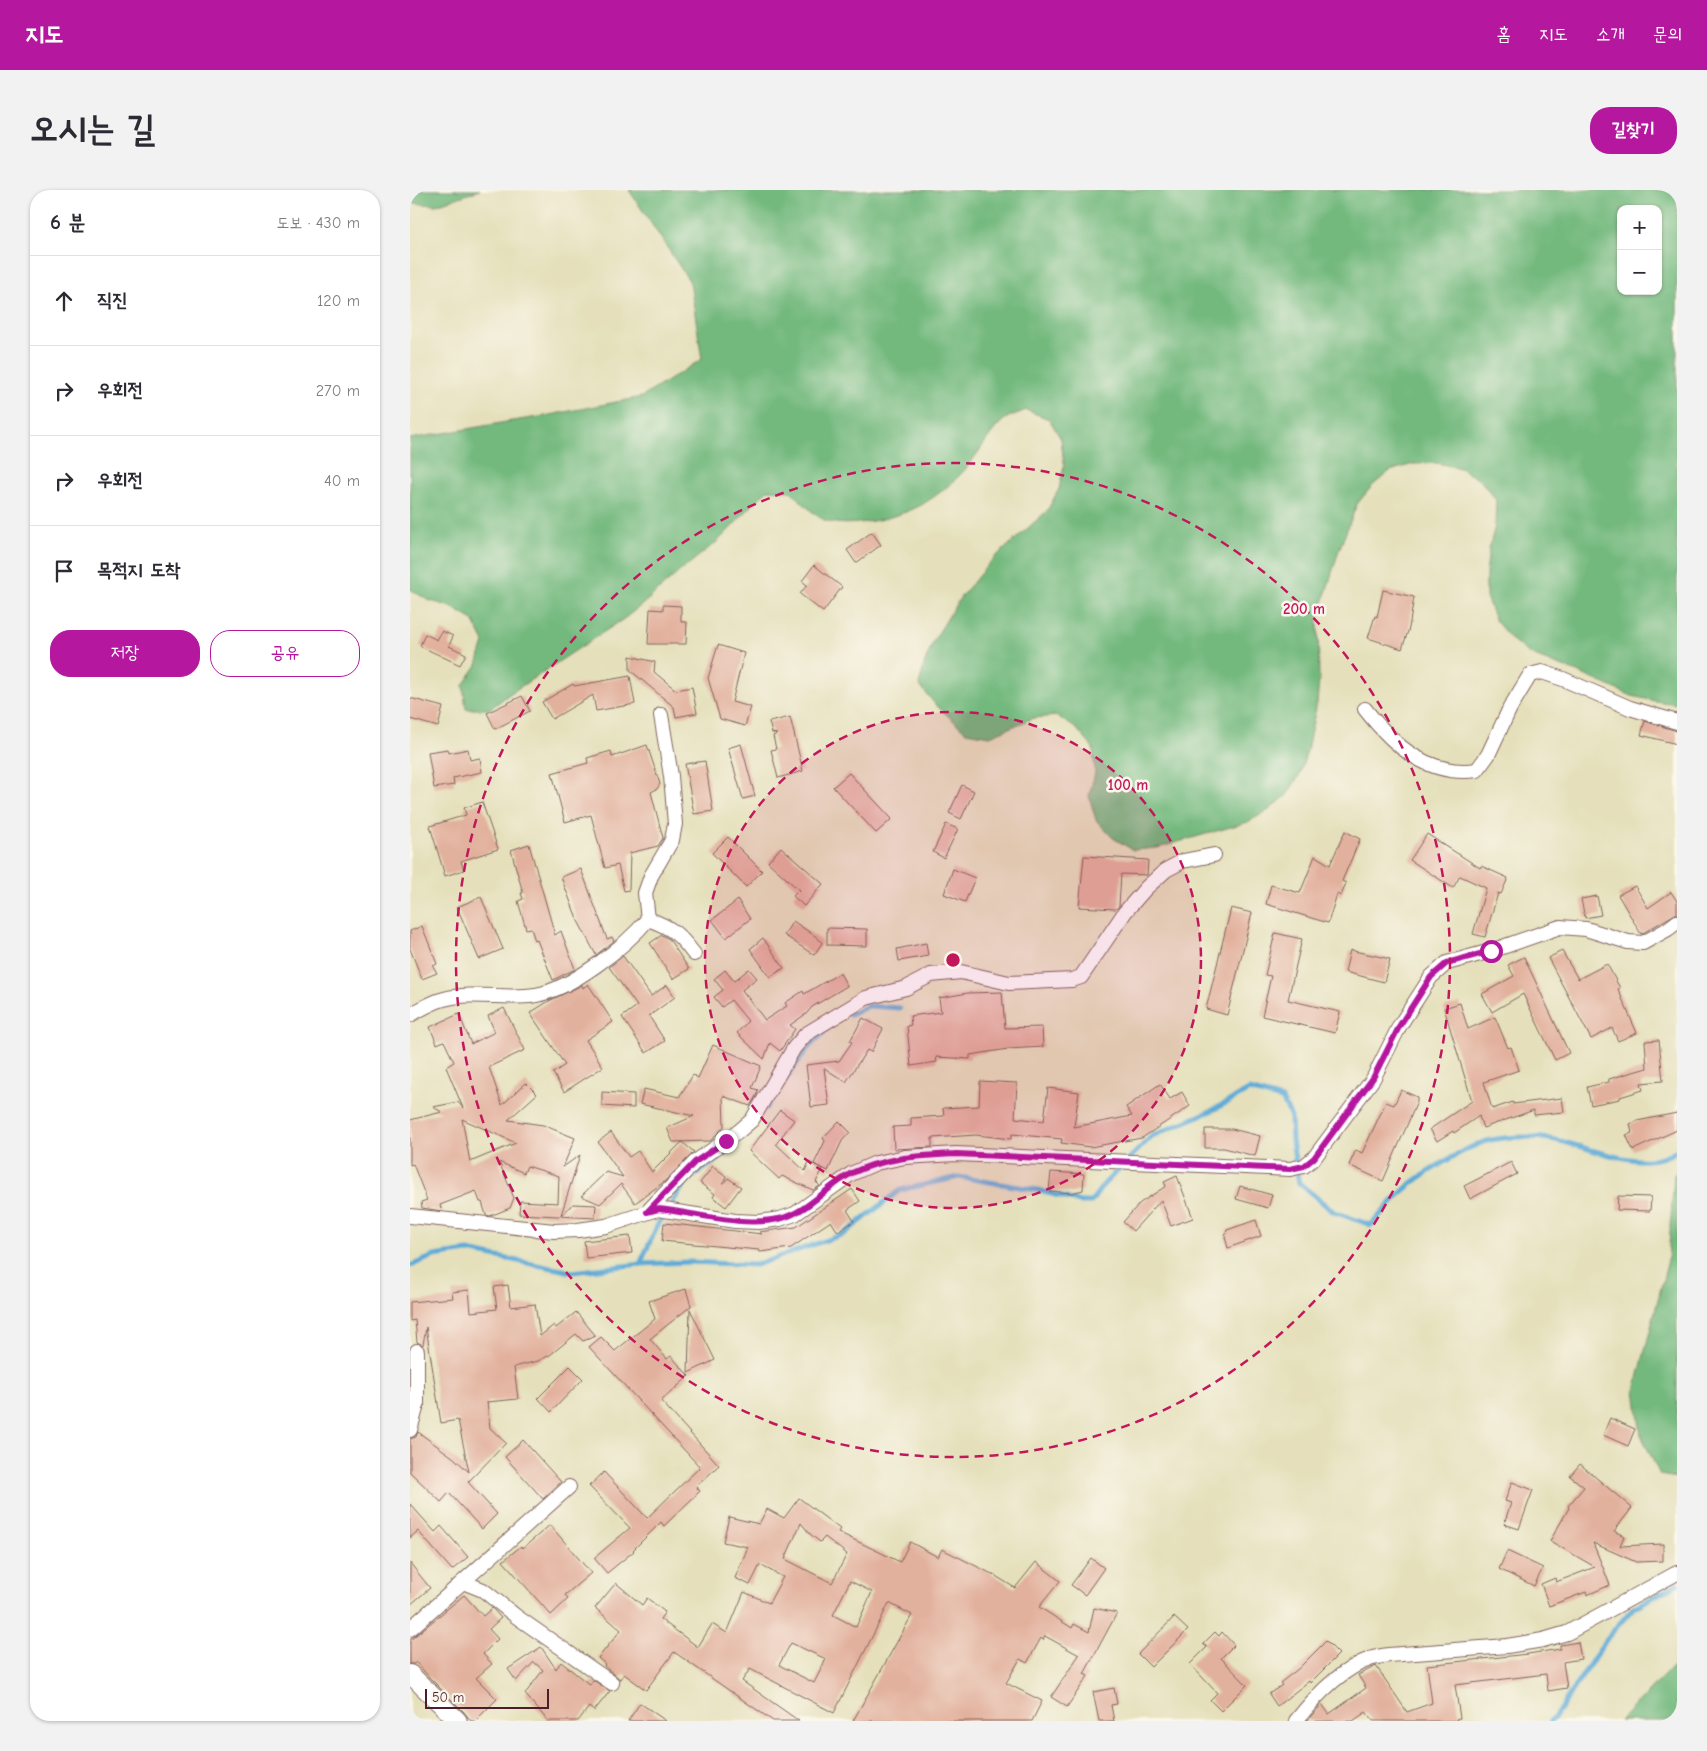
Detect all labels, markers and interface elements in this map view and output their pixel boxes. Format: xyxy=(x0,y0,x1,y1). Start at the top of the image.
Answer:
text: 지도 xyxy=(25,20,64,48)
text: 홈 xyxy=(1497,24,1511,45)
text: 지도 xyxy=(1539,24,1568,45)
text: 소개 xyxy=(1596,24,1625,45)
text: 문의 xyxy=(1653,24,1682,45)
button: 길찾기 xyxy=(1590,107,1677,154)
text: 오시는 길 xyxy=(30,108,155,149)
map controls xyxy=(1617,205,1662,295)
button: + xyxy=(1617,205,1662,250)
text: 6 분 xyxy=(50,210,85,234)
text: 도보 · 430 m xyxy=(277,214,360,232)
button: − xyxy=(1617,250,1662,295)
icon: ahead xyxy=(50,287,78,315)
text: 직진 xyxy=(97,289,128,311)
text: 120 m xyxy=(317,292,360,310)
icon: right xyxy=(50,377,78,405)
text: 우회전 xyxy=(97,379,143,401)
text: 270 m xyxy=(316,382,360,400)
icon: right xyxy=(50,467,78,495)
text: 우회전 xyxy=(97,469,143,491)
text: 40 m xyxy=(324,472,360,490)
icon: arrive xyxy=(50,557,78,585)
text: 목적지 도착 xyxy=(97,559,180,581)
text: 200 m xyxy=(1283,600,1325,618)
button: 저장 xyxy=(50,630,200,677)
button: 공유 xyxy=(210,630,360,677)
text: 100 m xyxy=(1108,776,1148,794)
route start xyxy=(1480,940,1503,963)
centre of rings xyxy=(944,951,962,969)
route end xyxy=(715,1130,738,1153)
scale bar xyxy=(425,1686,549,1709)
text: 50 m xyxy=(432,1689,464,1706)

